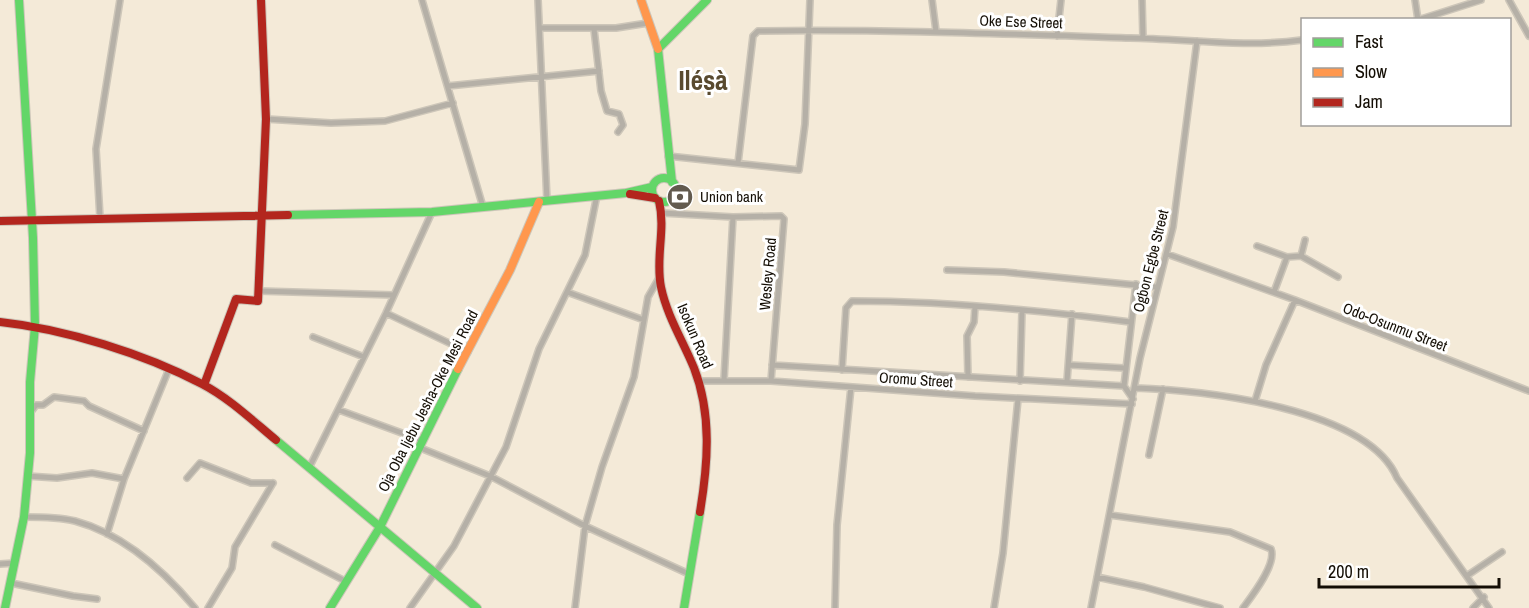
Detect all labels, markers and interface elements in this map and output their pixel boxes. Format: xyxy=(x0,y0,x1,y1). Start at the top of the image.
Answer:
street label: Oke Ese Street xyxy=(979,10,1064,33)
legend xyxy=(1301,18,1511,126)
text: Fast xyxy=(1355,29,1383,54)
text: Slow xyxy=(1355,59,1387,84)
district label: Iléṣà xyxy=(678,62,728,98)
text: Jam xyxy=(1355,89,1383,114)
bank icon: Union bank xyxy=(665,182,695,212)
place label: Union bank xyxy=(700,186,764,207)
street label: Ogbon Egbe Street xyxy=(1128,207,1174,315)
street label: Wesley Road xyxy=(754,237,781,311)
street label: Odo-Osunmu Street xyxy=(1340,297,1451,356)
street label: Isokun Road xyxy=(672,300,719,372)
street label: Oja Oba Ijebu Jesha-Oke Mesi Road xyxy=(372,306,483,495)
street label: Oromu Street xyxy=(878,366,954,393)
scale bar xyxy=(1319,551,1499,589)
text: 200 m xyxy=(1328,559,1369,584)

